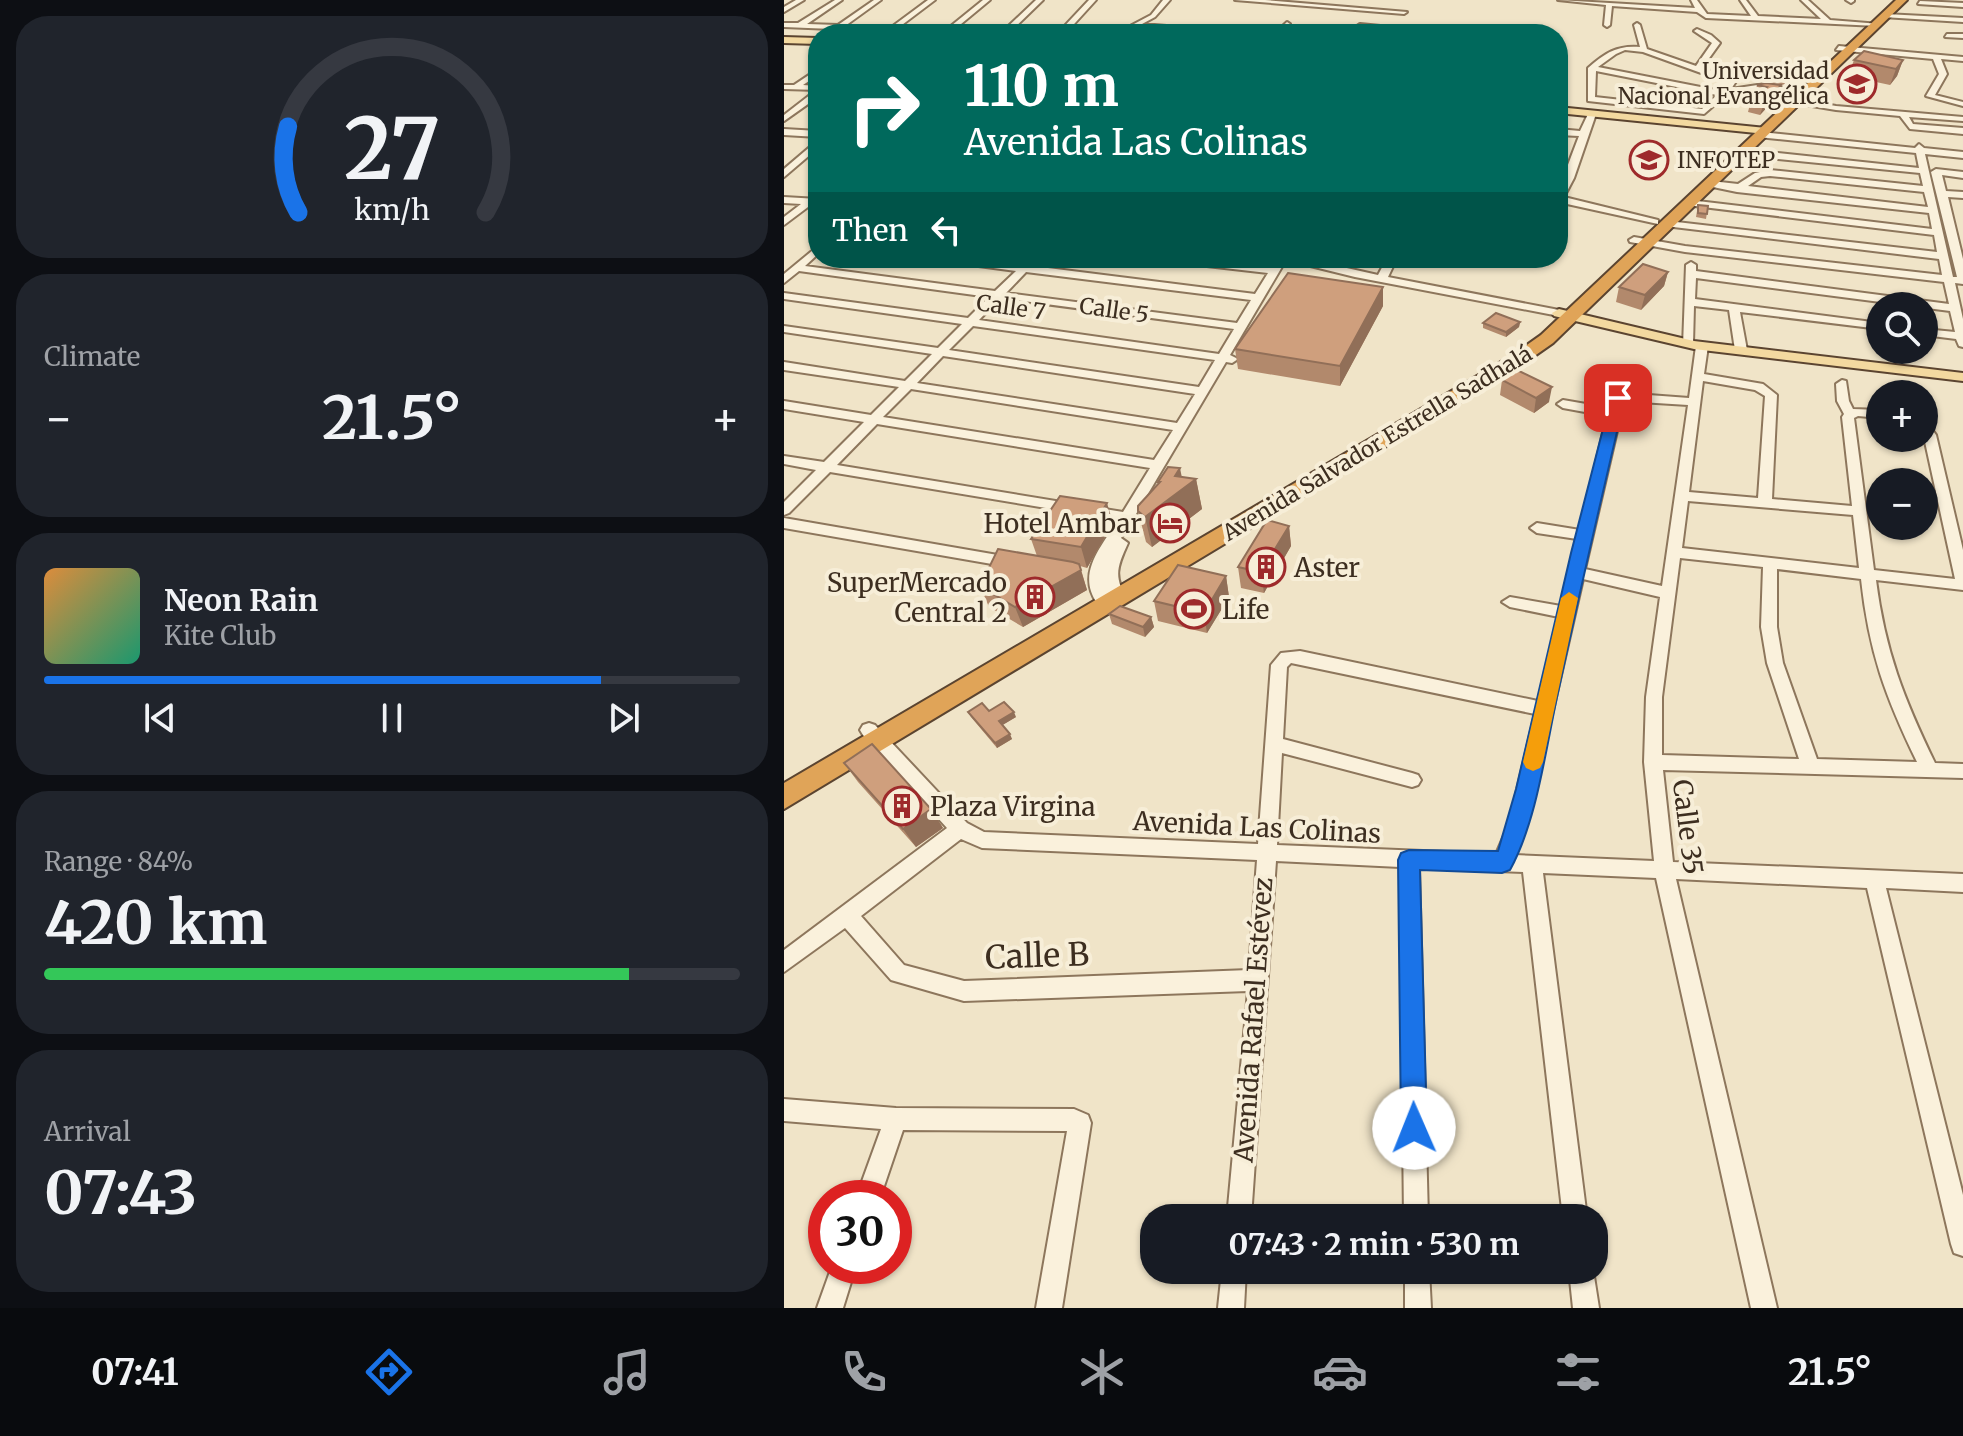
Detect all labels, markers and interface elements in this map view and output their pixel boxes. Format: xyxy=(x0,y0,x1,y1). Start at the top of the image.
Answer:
text: 110 m xyxy=(964,51,1119,121)
icon: right xyxy=(832,56,936,160)
place label: Universidad Nacional Evangélica xyxy=(1618,57,1829,110)
school or university icon: Universidad Nacional Evangélica xyxy=(1836,63,1878,105)
text: 27 xyxy=(344,97,440,202)
text: Avenida Las Colinas xyxy=(964,120,1308,165)
school or university icon: INFOTEP xyxy=(1628,139,1670,181)
place label: INFOTEP xyxy=(1677,146,1775,174)
text: km/h xyxy=(354,192,430,228)
icon: left xyxy=(924,208,968,252)
text: Then xyxy=(832,211,908,249)
street label: Calle 7 xyxy=(975,288,1047,326)
street label: Calle 5 xyxy=(1078,291,1150,329)
map controls xyxy=(1866,292,1938,540)
button: search xyxy=(1866,292,1938,364)
street label: Avenida Salvador Estrella Sadhalá xyxy=(1216,339,1537,547)
text: Climate xyxy=(44,340,140,373)
pin xyxy=(1584,364,1652,432)
icon: arrive xyxy=(1596,376,1640,420)
text: 21.5° xyxy=(322,380,462,455)
button: + xyxy=(1866,380,1938,452)
text: − xyxy=(44,391,73,446)
text: + xyxy=(711,391,740,446)
button: − xyxy=(1866,468,1938,540)
hotel icon: Hotel Ambar xyxy=(1149,502,1191,544)
place label: Hotel Ambar xyxy=(984,507,1142,540)
building icon: Aster xyxy=(1245,546,1287,588)
place label: Aster xyxy=(1293,551,1360,584)
place label: SuperMercado Central 2 xyxy=(827,566,1007,629)
building icon: SuperMercado Central 2 xyxy=(1014,576,1056,618)
text: Neon Rain xyxy=(164,581,318,619)
sports icon: Life xyxy=(1173,588,1215,630)
place label: Life xyxy=(1222,593,1269,626)
text: Kite Club xyxy=(164,619,276,652)
icon: previous xyxy=(138,696,182,740)
icon: pause xyxy=(370,696,414,740)
icon: next xyxy=(602,696,646,740)
street label: Calle 35 xyxy=(1666,777,1710,877)
building icon: Plaza Virgina xyxy=(881,785,923,827)
place label: Plaza Virgina xyxy=(930,790,1096,823)
street label: Avenida Las Colinas xyxy=(1131,804,1382,850)
text: Range · 84% xyxy=(44,845,193,878)
street label: Avenida Rafael Estévez xyxy=(1227,876,1279,1165)
text: 420 km xyxy=(44,885,267,960)
street label: Calle B xyxy=(984,934,1090,978)
position arrow xyxy=(1372,1086,1456,1170)
text: Arrival xyxy=(44,1115,131,1148)
text: 07:43 xyxy=(44,1155,197,1230)
speed limit sign: 30 xyxy=(808,1180,912,1284)
text: 07:43 · 2 min · 530 m xyxy=(1229,1225,1519,1263)
icon: directions xyxy=(361,1344,417,1400)
icon: music xyxy=(599,1344,655,1400)
icon: phone xyxy=(836,1344,892,1400)
icon: climate xyxy=(1074,1344,1130,1400)
icon: car xyxy=(1312,1344,1368,1400)
icon: filters xyxy=(1550,1344,1606,1400)
text: 07:41 xyxy=(91,1350,179,1395)
text: 21.5° xyxy=(1788,1350,1872,1395)

